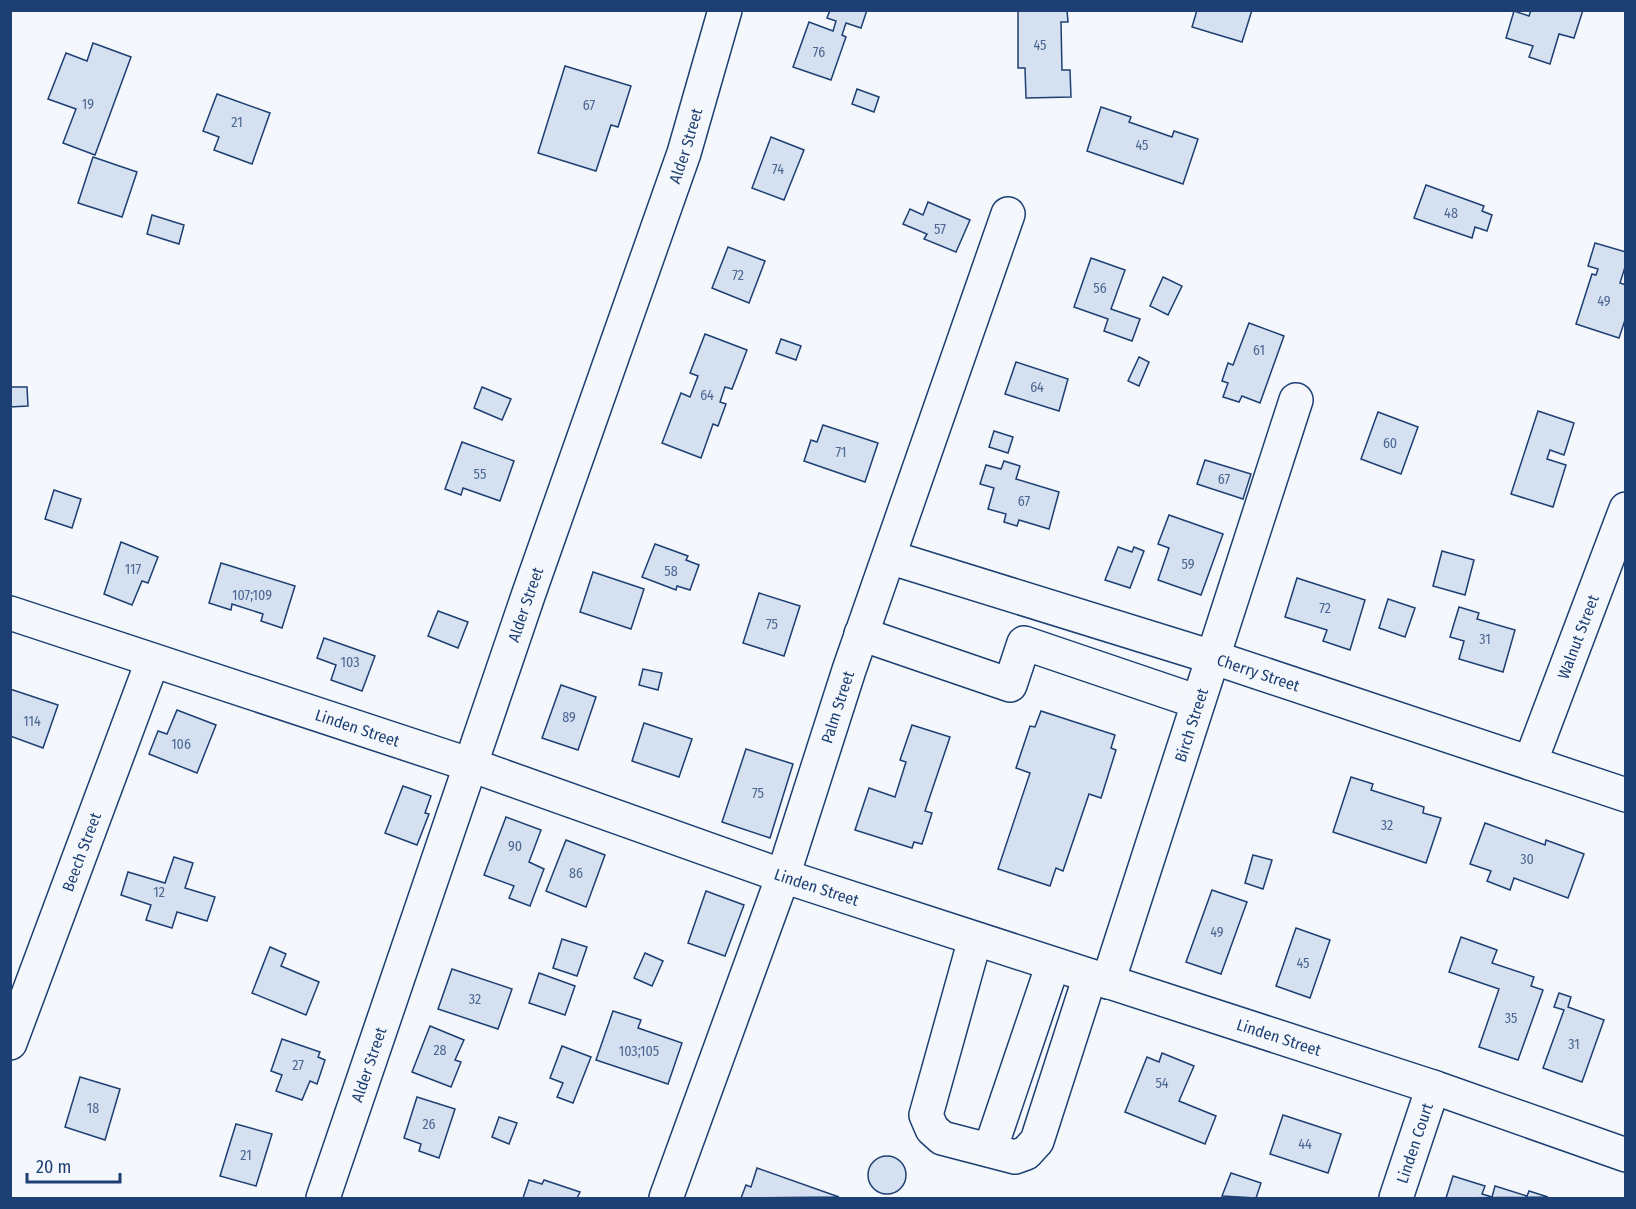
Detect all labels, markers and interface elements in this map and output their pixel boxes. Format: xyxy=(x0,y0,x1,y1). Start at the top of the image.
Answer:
house number: 45 xyxy=(1033,37,1047,54)
house number: 76 xyxy=(813,44,825,61)
house number: 19 xyxy=(82,96,94,113)
house number: 67 xyxy=(583,97,595,114)
street label: Alder Street xyxy=(665,105,707,186)
house number: 21 xyxy=(231,114,243,131)
house number: 45 xyxy=(1135,137,1149,154)
house number: 74 xyxy=(772,161,784,178)
house number: 48 xyxy=(1444,205,1458,222)
house number: 57 xyxy=(934,221,946,238)
house number: 72 xyxy=(732,267,744,284)
house number: 56 xyxy=(1093,280,1107,297)
house number: 49 xyxy=(1597,293,1611,310)
house number: 61 xyxy=(1253,342,1265,359)
house number: 64 xyxy=(1030,379,1044,396)
house number: 64 xyxy=(700,387,714,404)
house number: 60 xyxy=(1383,435,1397,452)
house number: 71 xyxy=(836,444,846,461)
house number: 55 xyxy=(474,466,486,483)
house number: 67 xyxy=(1218,471,1230,488)
house number: 67 xyxy=(1018,493,1030,510)
house number: 59 xyxy=(1181,556,1195,573)
house number: 117 xyxy=(125,561,142,578)
house number: 58 xyxy=(664,563,678,580)
street label: Alder Street xyxy=(504,564,548,645)
house number: 107;109 xyxy=(232,587,272,604)
street label: Walnut Street xyxy=(1554,591,1603,682)
house number: 72 xyxy=(1319,600,1331,617)
house number: 75 xyxy=(766,616,778,633)
house number: 31 xyxy=(1479,631,1491,648)
street label: Cherry Street xyxy=(1215,650,1303,696)
house number: 103 xyxy=(341,654,359,671)
street label: Palm Street xyxy=(817,668,858,746)
street label: Birch Street xyxy=(1171,685,1212,764)
street label: Linden Street xyxy=(313,705,403,751)
house number: 89 xyxy=(562,709,576,726)
house number: 114 xyxy=(23,713,41,730)
house number: 106 xyxy=(171,736,191,753)
house number: 75 xyxy=(752,785,764,802)
street label: Beech Street xyxy=(58,809,105,894)
house number: 32 xyxy=(1381,817,1393,834)
house number: 90 xyxy=(508,838,522,855)
house number: 30 xyxy=(1520,851,1534,868)
house number: 86 xyxy=(569,865,583,882)
street label: Linden Street xyxy=(772,865,862,910)
house number: 12 xyxy=(153,884,165,901)
house number: 49 xyxy=(1210,924,1224,941)
house number: 45 xyxy=(1296,955,1310,972)
house number: 32 xyxy=(469,991,481,1008)
house number: 35 xyxy=(1505,1010,1517,1027)
street label: Linden Street xyxy=(1234,1015,1324,1060)
street label: Alder Street xyxy=(347,1024,391,1105)
house number: 31 xyxy=(1568,1036,1580,1053)
house number: 28 xyxy=(433,1042,447,1059)
house number: 103;105 xyxy=(619,1043,659,1060)
house number: 27 xyxy=(292,1057,304,1074)
house number: 54 xyxy=(1155,1075,1169,1092)
house number: 18 xyxy=(87,1100,99,1117)
street label: Linden Court xyxy=(1393,1100,1437,1186)
house number: 26 xyxy=(422,1116,436,1133)
house number: 44 xyxy=(1298,1136,1312,1153)
scale bar xyxy=(27,1146,120,1184)
house number: 21 xyxy=(240,1147,252,1164)
text: 20 m xyxy=(36,1156,71,1178)

